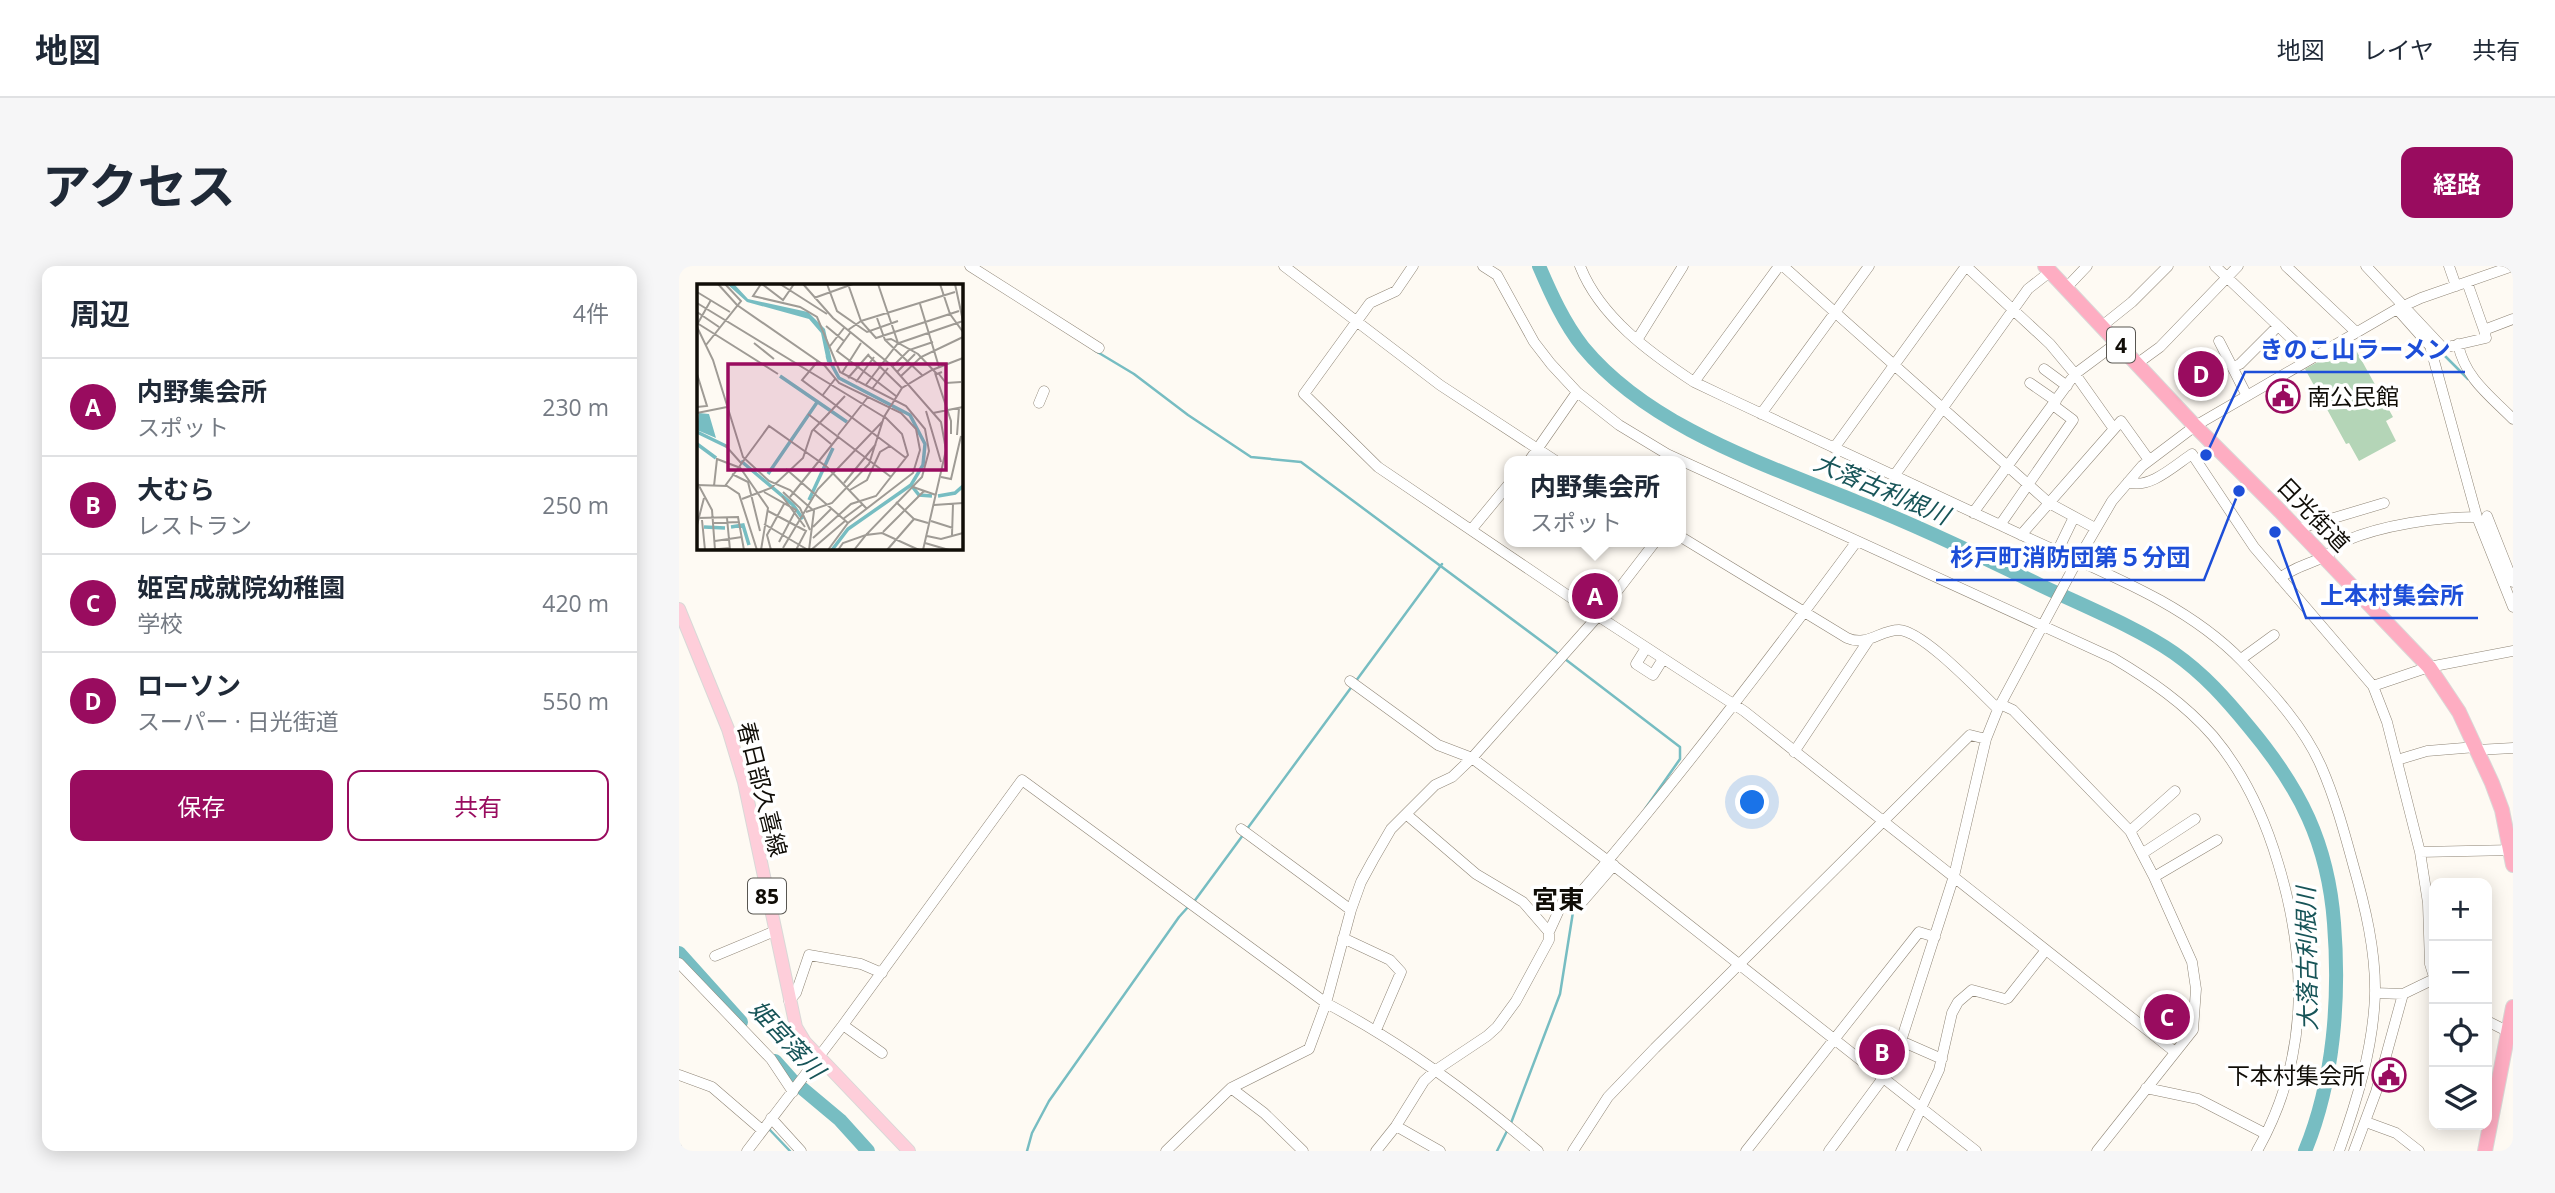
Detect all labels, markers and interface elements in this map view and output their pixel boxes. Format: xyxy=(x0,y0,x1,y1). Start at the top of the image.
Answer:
text: 地図 xyxy=(35,27,101,72)
text: 地図 xyxy=(2277,33,2325,66)
text: レイヤ xyxy=(2363,33,2434,66)
text: 共有 xyxy=(2472,33,2520,66)
button: 経路 xyxy=(2401,147,2513,218)
text: アクセス xyxy=(42,152,236,218)
inset map xyxy=(697,284,963,550)
text: 周辺 xyxy=(70,293,130,334)
text: 4件 xyxy=(573,297,609,329)
callout: きのこ山ラーメン xyxy=(2245,327,2465,372)
road number: 4 xyxy=(2107,328,2135,362)
text: きのこ山ラーメン xyxy=(2259,332,2451,365)
pin: D xyxy=(2178,348,2224,400)
text: 内野集会所 xyxy=(137,373,267,409)
public building icon: 南公民館 xyxy=(2264,377,2302,415)
place label: 南公民館 xyxy=(2307,380,2399,412)
text: A xyxy=(85,391,101,423)
text: 230 m xyxy=(542,391,609,423)
text: スポット xyxy=(137,411,229,443)
water label: 大落古利根川 xyxy=(1809,445,1957,532)
popup xyxy=(1504,456,1686,547)
text: 内野集会所 xyxy=(1530,468,1660,504)
street label: 日光街道 xyxy=(2271,470,2357,558)
text: 大むら xyxy=(137,471,215,507)
text: B xyxy=(85,489,101,521)
text: 250 m xyxy=(542,489,609,521)
text: スポット xyxy=(1530,506,1622,538)
text: レストラン xyxy=(137,509,252,541)
callout: 杉戸町消防団第５分団 xyxy=(1936,535,2204,580)
text: 杉戸町消防団第５分団 xyxy=(1950,540,2190,573)
text: 姫宮成就院幼稚園 xyxy=(137,569,345,605)
pin: A xyxy=(1572,570,1618,622)
callout: 上本村集会所 xyxy=(2306,573,2478,618)
text: 上本村集会所 xyxy=(2320,578,2464,611)
text: C xyxy=(86,587,100,619)
text: 420 m xyxy=(542,587,609,619)
text: 学校 xyxy=(137,607,183,639)
text: ローソン xyxy=(137,667,241,703)
text: D xyxy=(84,685,102,717)
text: 550 m xyxy=(542,685,609,717)
text: スーパー · 日光街道 xyxy=(137,705,339,737)
street label: 春日部久喜線 xyxy=(731,718,795,860)
button: 保存 xyxy=(70,770,333,841)
button: 共有 xyxy=(347,770,609,841)
your location xyxy=(1735,785,1769,819)
road number: 85 xyxy=(748,878,786,914)
map controls xyxy=(2429,878,2492,1130)
button: + xyxy=(2429,878,2492,941)
district label: 宮東 xyxy=(1532,881,1584,917)
water label: 大落古利根川 xyxy=(2288,884,2324,1031)
button: − xyxy=(2429,941,2492,1004)
pin: C xyxy=(2144,991,2190,1043)
water label: 姫宮落川 xyxy=(743,993,835,1088)
button: locate xyxy=(2429,1004,2492,1067)
pin: B xyxy=(1859,1026,1905,1078)
public building icon: 下本村集会所 xyxy=(2370,1056,2408,1094)
place label: 下本村集会所 xyxy=(2227,1059,2365,1091)
button: layers xyxy=(2429,1067,2492,1130)

